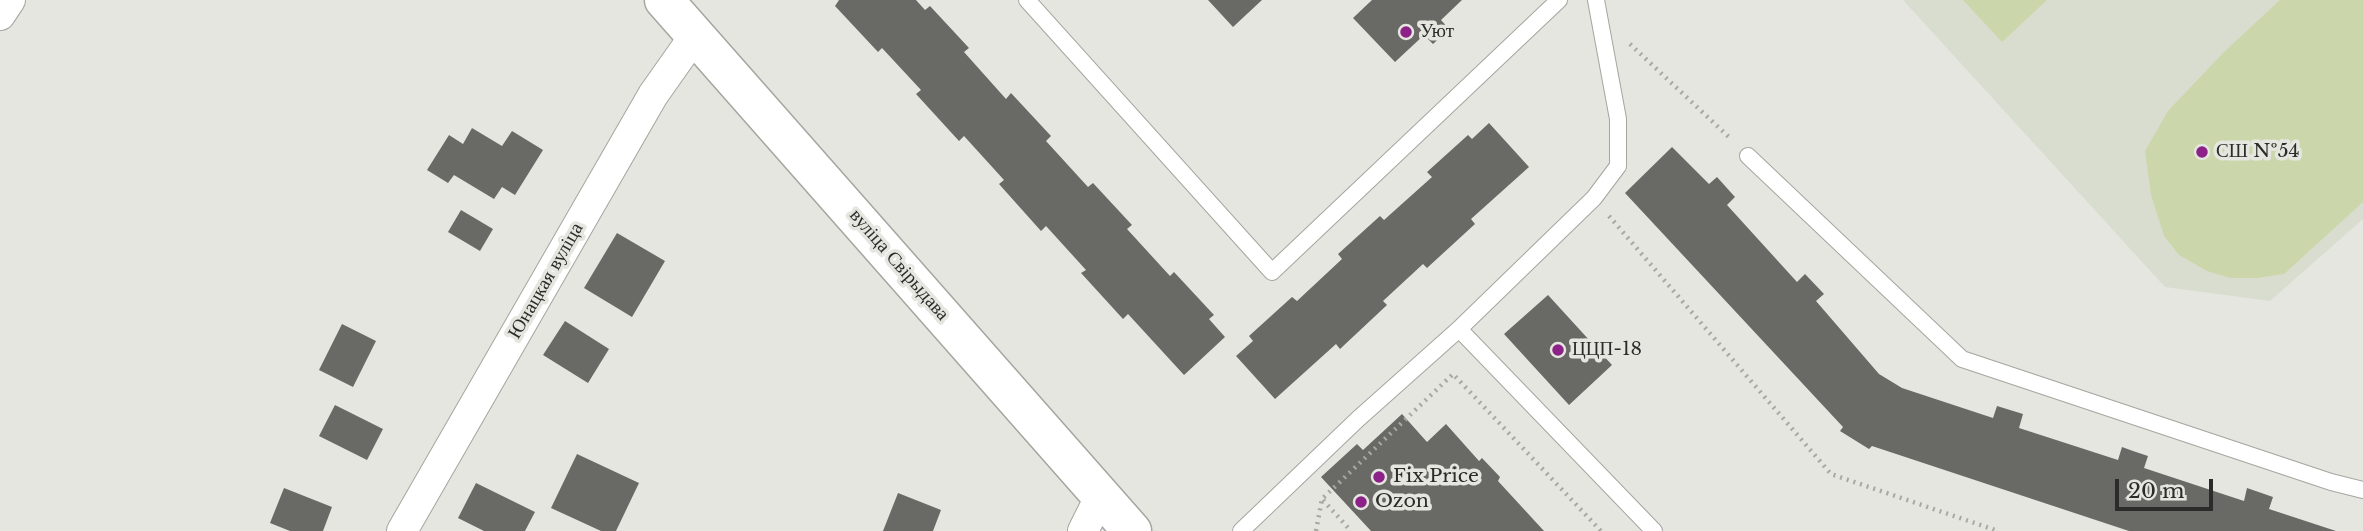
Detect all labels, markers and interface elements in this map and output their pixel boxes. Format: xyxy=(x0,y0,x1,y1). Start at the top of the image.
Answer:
place label: Уют xyxy=(1420,21,1454,43)
marker: Уют xyxy=(1398,24,1414,40)
place label: СШ №54 xyxy=(2216,141,2300,163)
marker: СШ №54 xyxy=(2194,144,2210,160)
street label: вуліца Свірыдава xyxy=(844,205,954,325)
street label: Юнацкая вуліца xyxy=(504,219,588,343)
place label: ЦЦП-18 xyxy=(1572,339,1642,361)
marker: ЦЦП-18 xyxy=(1550,342,1566,358)
scale bar xyxy=(2118,464,2216,508)
place label: Fix Price xyxy=(1393,466,1479,488)
marker: Fix Price xyxy=(1371,469,1387,485)
text: 20 m xyxy=(2128,478,2185,504)
place label: Ozon xyxy=(1375,491,1429,513)
marker: Ozon xyxy=(1353,494,1369,510)

